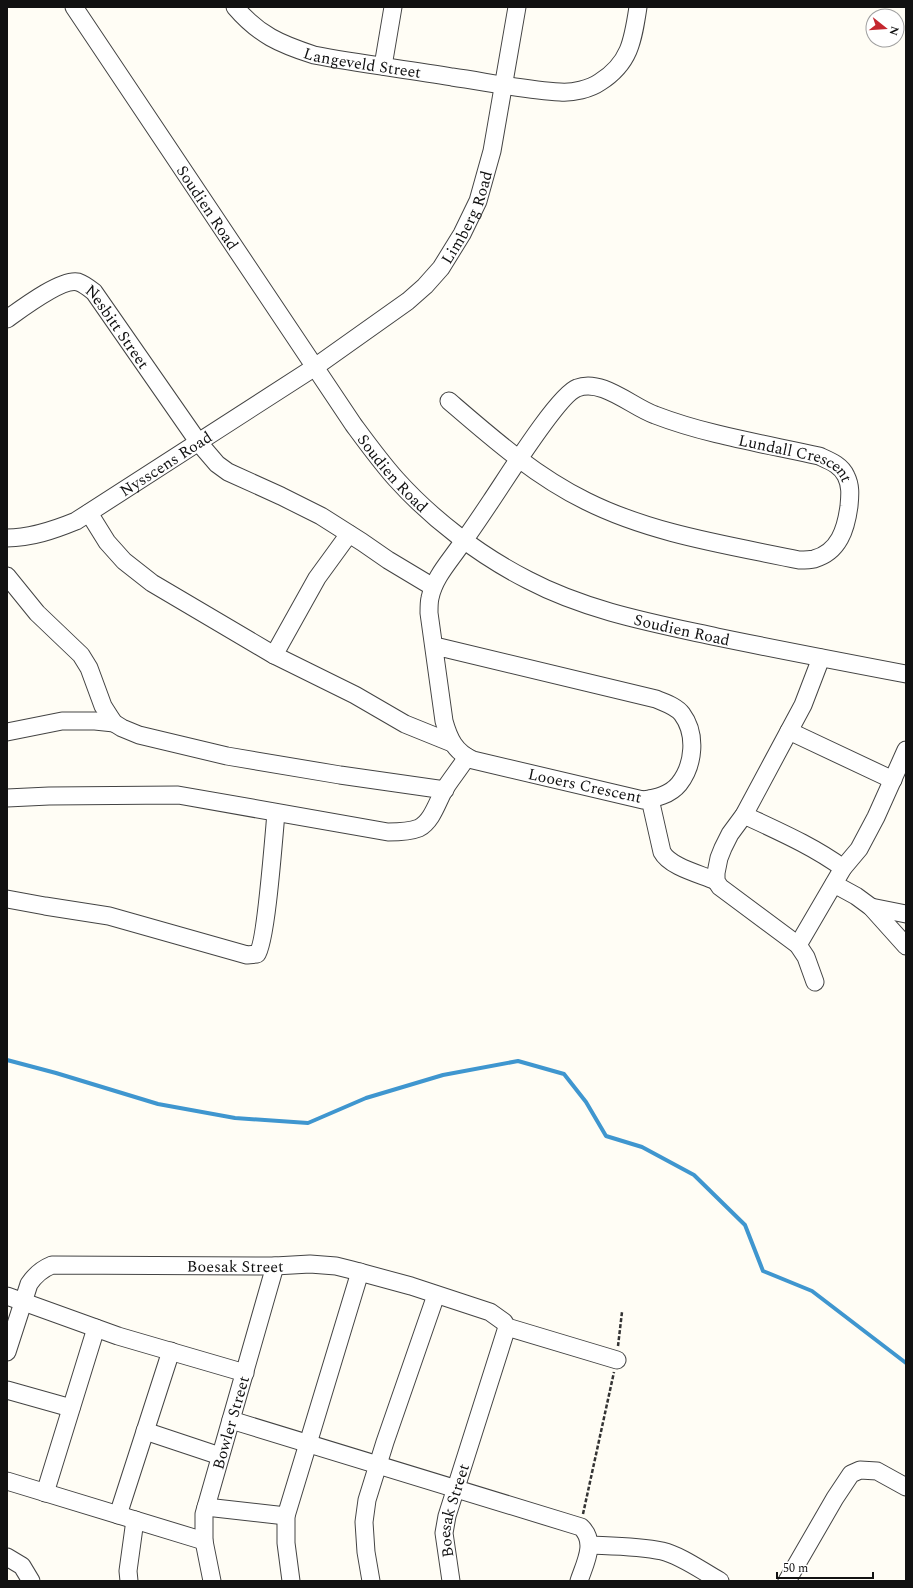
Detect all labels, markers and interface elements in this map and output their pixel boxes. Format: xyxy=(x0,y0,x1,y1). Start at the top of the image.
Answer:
north arrow xyxy=(865,8,905,48)
text: N xyxy=(885,24,904,38)
street label: Langeveld Street xyxy=(300,41,423,85)
street label: Soudien Road xyxy=(170,161,244,255)
street label: Limberg Road xyxy=(435,168,499,269)
street label: Nesbitt Street xyxy=(80,279,155,374)
street label: Nysscens Road xyxy=(115,425,217,503)
street label: Lundall Crescent xyxy=(736,428,858,486)
street label: Soudien Road xyxy=(351,429,433,518)
street label: Soudien Road xyxy=(631,608,732,652)
street label: Looers Crescent xyxy=(526,762,644,810)
street label: Boesak Street xyxy=(187,1255,285,1279)
street label: Bowler Street xyxy=(206,1373,256,1472)
street label: Boesak Street xyxy=(433,1460,476,1559)
scale bar xyxy=(777,1554,873,1580)
text: 50 m xyxy=(783,1559,808,1578)

